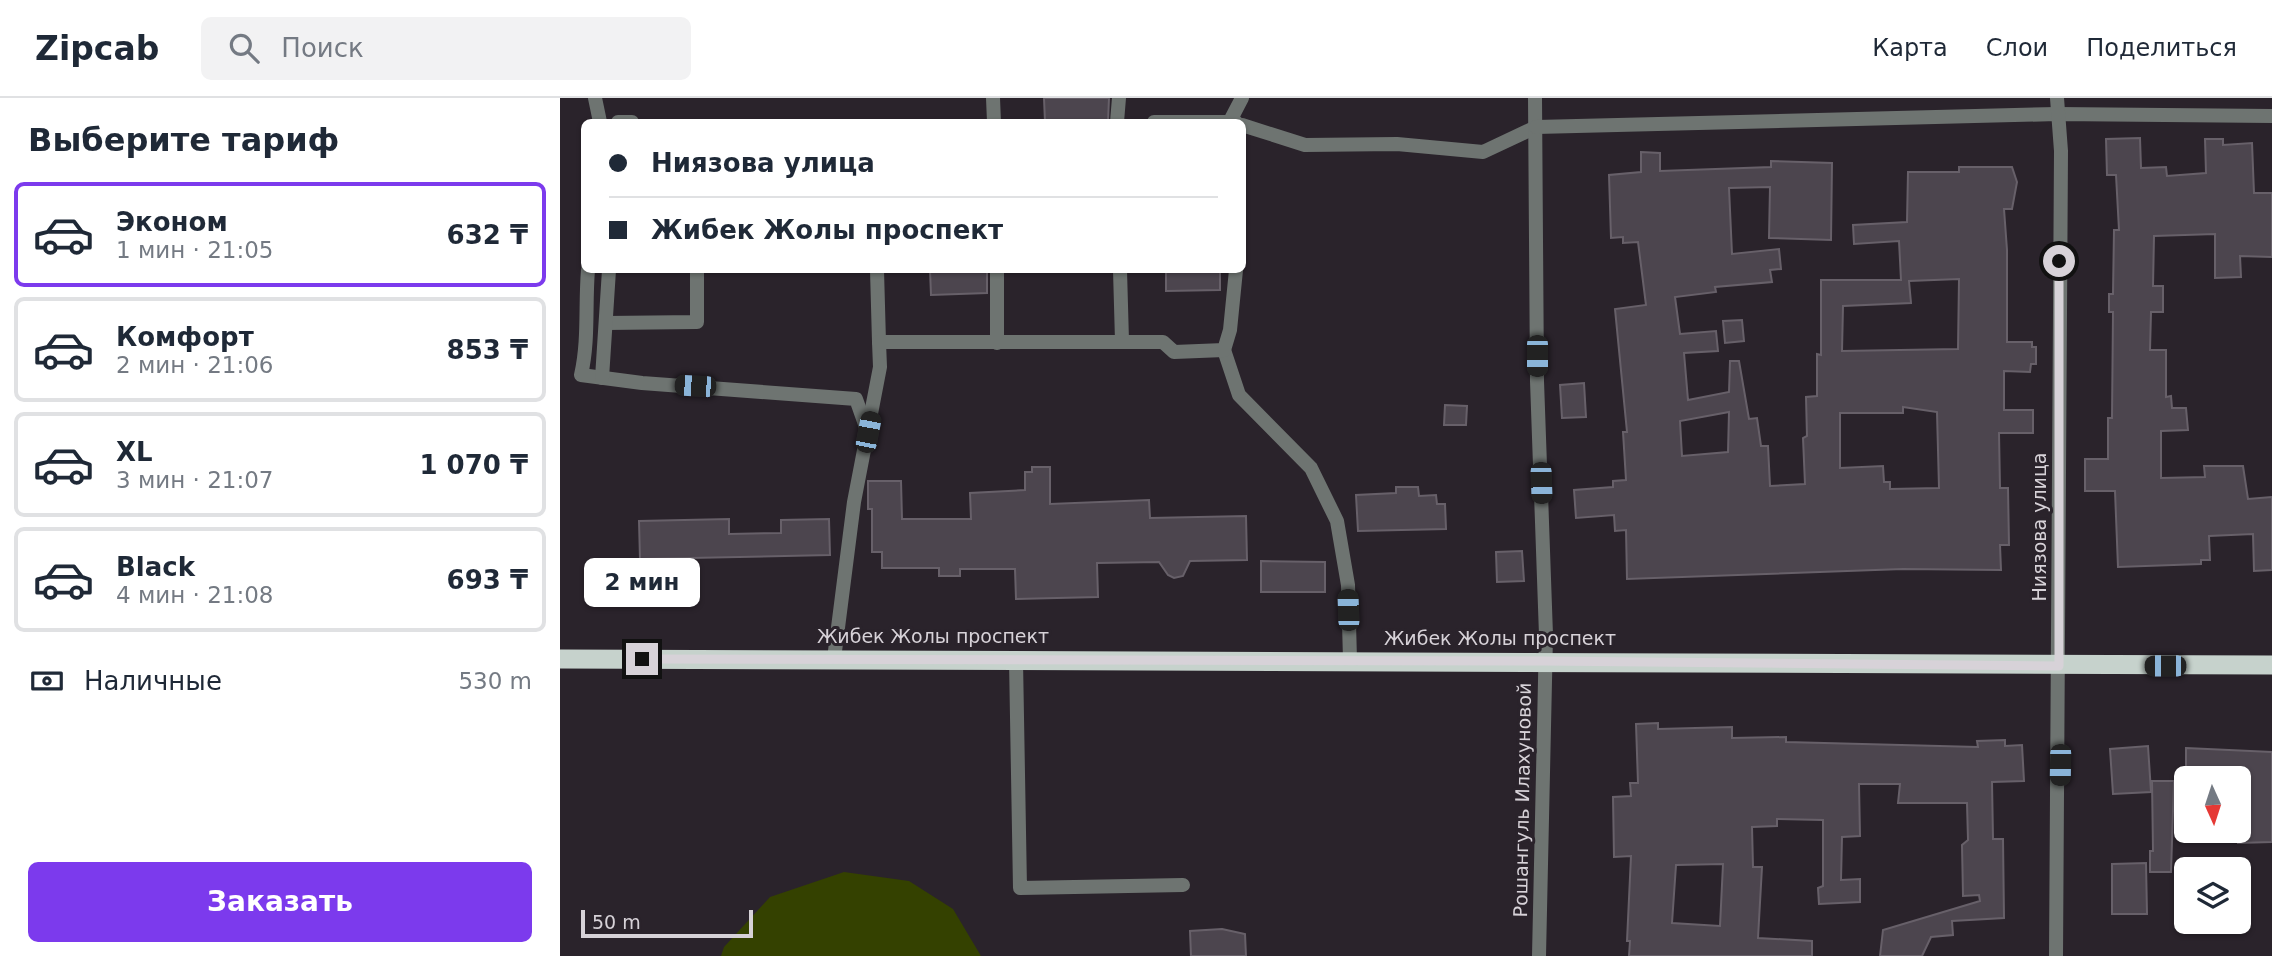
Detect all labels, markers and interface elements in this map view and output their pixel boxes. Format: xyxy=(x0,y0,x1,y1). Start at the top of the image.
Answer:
search box xyxy=(201,17,691,80)
text: Zipcab xyxy=(35,29,159,68)
icon: search xyxy=(225,29,263,67)
text: Поиск xyxy=(281,33,364,63)
text: Карта xyxy=(1872,34,1948,62)
text: Слои xyxy=(1986,34,2048,62)
text: Поделиться xyxy=(2086,34,2237,62)
text: Выберите тариф xyxy=(28,121,339,159)
text: Ниязова улица xyxy=(651,148,875,178)
icon: car xyxy=(32,203,95,266)
text: Эконом xyxy=(116,207,228,237)
text: Жибек Жолы проспект xyxy=(651,215,1003,245)
text: 632 ₸ xyxy=(447,220,528,250)
text: 1 мин · 21:05 xyxy=(116,237,274,263)
route start xyxy=(2043,245,2075,277)
icon: car xyxy=(32,318,95,381)
text: Комфорт xyxy=(116,322,254,352)
text: 853 ₸ xyxy=(447,335,528,365)
car xyxy=(1527,335,1548,377)
text: 2 мин · 21:06 xyxy=(116,352,274,378)
car xyxy=(674,374,717,398)
car xyxy=(854,409,883,455)
icon: car xyxy=(32,433,95,496)
text: XL xyxy=(116,437,153,467)
text: 1 070 ₸ xyxy=(419,450,528,480)
street label: Ниязова улица xyxy=(2028,453,2050,602)
car xyxy=(1530,462,1553,504)
text: 3 мин · 21:07 xyxy=(116,467,274,493)
icon: car xyxy=(32,548,95,611)
text: Black xyxy=(116,552,195,582)
callout: 2 мин xyxy=(584,558,700,606)
text: 693 ₸ xyxy=(447,565,528,595)
text: 2 мин xyxy=(605,569,679,595)
text: 4 мин · 21:08 xyxy=(116,582,274,608)
car xyxy=(1337,589,1360,631)
street label: Жибек Жолы проспект xyxy=(817,625,1049,647)
street label: Жибек Жолы проспект xyxy=(1384,627,1616,649)
route end xyxy=(626,643,658,675)
car xyxy=(2145,656,2187,677)
icon: cash xyxy=(28,662,66,700)
text: Наличные xyxy=(84,666,222,696)
text: 530 m xyxy=(458,668,532,694)
street label: Рошангуль Илахуновой xyxy=(1509,682,1535,918)
car xyxy=(2050,744,2071,786)
north arrow xyxy=(2174,766,2250,844)
map controls xyxy=(2174,766,2251,934)
button: layers xyxy=(2174,857,2251,934)
button: Заказать xyxy=(28,862,532,942)
scale bar xyxy=(581,907,752,939)
text: 50 m xyxy=(592,911,641,933)

